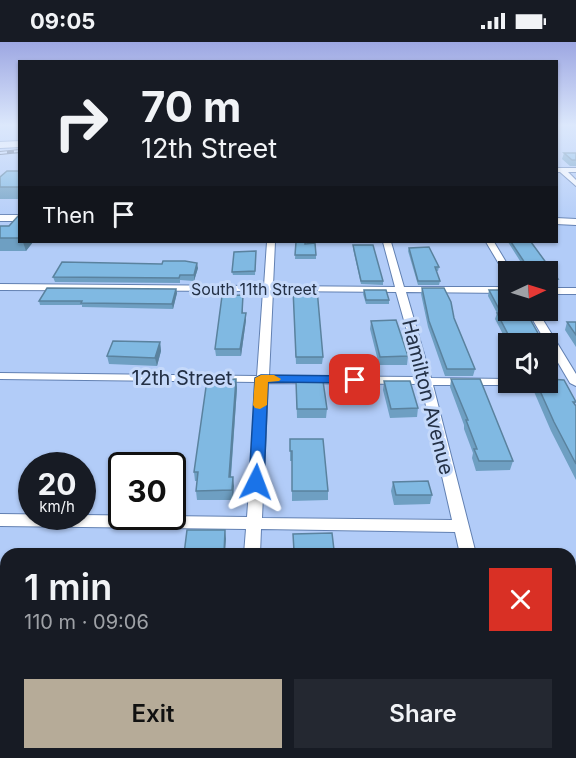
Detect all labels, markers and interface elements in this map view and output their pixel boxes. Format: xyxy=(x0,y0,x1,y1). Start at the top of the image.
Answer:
text: 09:05 xyxy=(30,8,95,34)
text: 70 m xyxy=(141,81,241,132)
icon: right xyxy=(42,84,120,162)
text: 12th Street xyxy=(141,132,277,165)
icon: arrive xyxy=(107,198,140,231)
text: Then xyxy=(42,202,95,228)
north arrow xyxy=(498,261,558,321)
map controls xyxy=(498,261,558,393)
street label: South 11th Street xyxy=(191,279,317,299)
street label: Hamilton Avenue xyxy=(397,317,459,477)
button: sound xyxy=(498,333,558,393)
pin xyxy=(329,354,380,405)
icon: arrive xyxy=(338,363,371,396)
street label: 12th Street xyxy=(132,366,233,390)
position arrow xyxy=(224,450,288,514)
speed limit sign: 30 xyxy=(108,452,186,530)
text: 20 xyxy=(37,466,77,502)
text: km/h xyxy=(39,497,75,516)
text: 1 min xyxy=(24,565,112,609)
button: close xyxy=(489,568,552,631)
text: 110 m · 09:06 xyxy=(24,610,149,634)
button: Exit xyxy=(24,679,282,748)
button: Share xyxy=(294,679,552,748)

